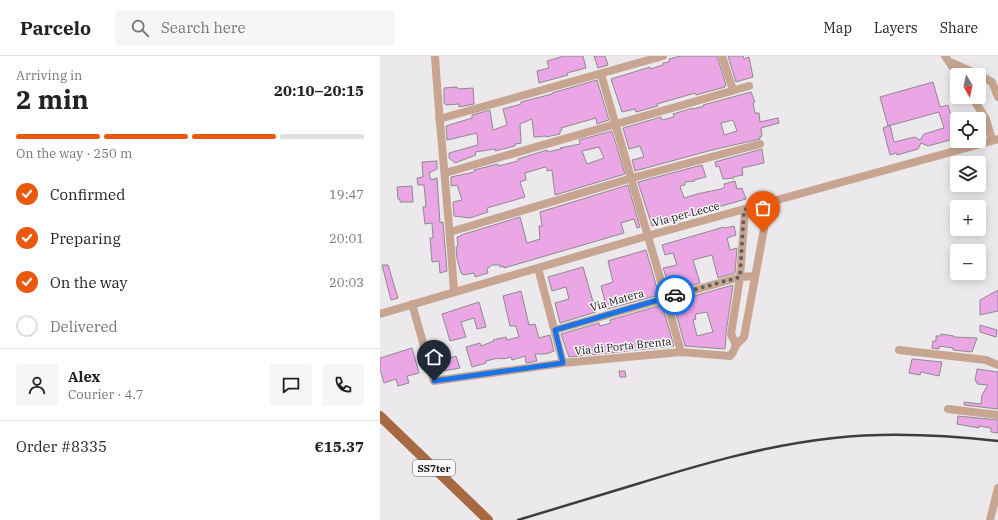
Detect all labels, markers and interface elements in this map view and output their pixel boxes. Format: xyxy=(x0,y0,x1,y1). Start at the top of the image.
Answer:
search box xyxy=(115,10,395,46)
text: Parcelo xyxy=(20,16,91,40)
icon: search xyxy=(129,17,151,39)
text: Search here xyxy=(161,18,245,37)
text: Map xyxy=(824,19,852,37)
text: Layers xyxy=(874,19,918,37)
text: Share xyxy=(940,19,978,37)
text: Arriving in xyxy=(16,67,82,84)
north arrow xyxy=(950,68,986,104)
map controls xyxy=(950,68,986,280)
text: 20:10–20:15 xyxy=(274,81,364,100)
text: 2 min xyxy=(16,82,89,116)
button: locate xyxy=(950,112,986,148)
text: On the way · 250 m xyxy=(16,145,132,162)
button: layers xyxy=(950,156,986,192)
icon: check xyxy=(16,183,38,205)
text: Confirmed xyxy=(50,185,125,204)
text: 19:47 xyxy=(329,186,364,203)
pin xyxy=(746,191,780,232)
icon: bag xyxy=(752,197,774,219)
street label: Via per Lecce xyxy=(651,198,721,230)
button: + xyxy=(950,200,986,236)
icon: check xyxy=(16,227,38,249)
text: Preparing xyxy=(50,229,121,248)
text: 20:01 xyxy=(329,230,364,247)
button: − xyxy=(950,244,986,280)
icon: check xyxy=(16,271,38,293)
text: On the way xyxy=(50,273,128,292)
text: 20:03 xyxy=(329,274,364,291)
courier xyxy=(655,275,695,315)
icon: car xyxy=(664,284,686,306)
street label: Via Matera xyxy=(589,286,645,314)
text: Delivered xyxy=(50,317,118,336)
street label: Via di Porta Brenta xyxy=(574,334,672,358)
pin xyxy=(417,340,451,381)
icon: home xyxy=(423,346,445,368)
button: person xyxy=(16,364,58,406)
button: chat xyxy=(270,364,312,406)
button: phone xyxy=(322,364,364,406)
text: Alex xyxy=(68,367,100,386)
text: Courier · 4.7 xyxy=(68,386,144,403)
text: Order #8335 xyxy=(16,437,107,456)
text: €15.37 xyxy=(314,437,364,456)
road number: SS7ter xyxy=(413,460,455,476)

